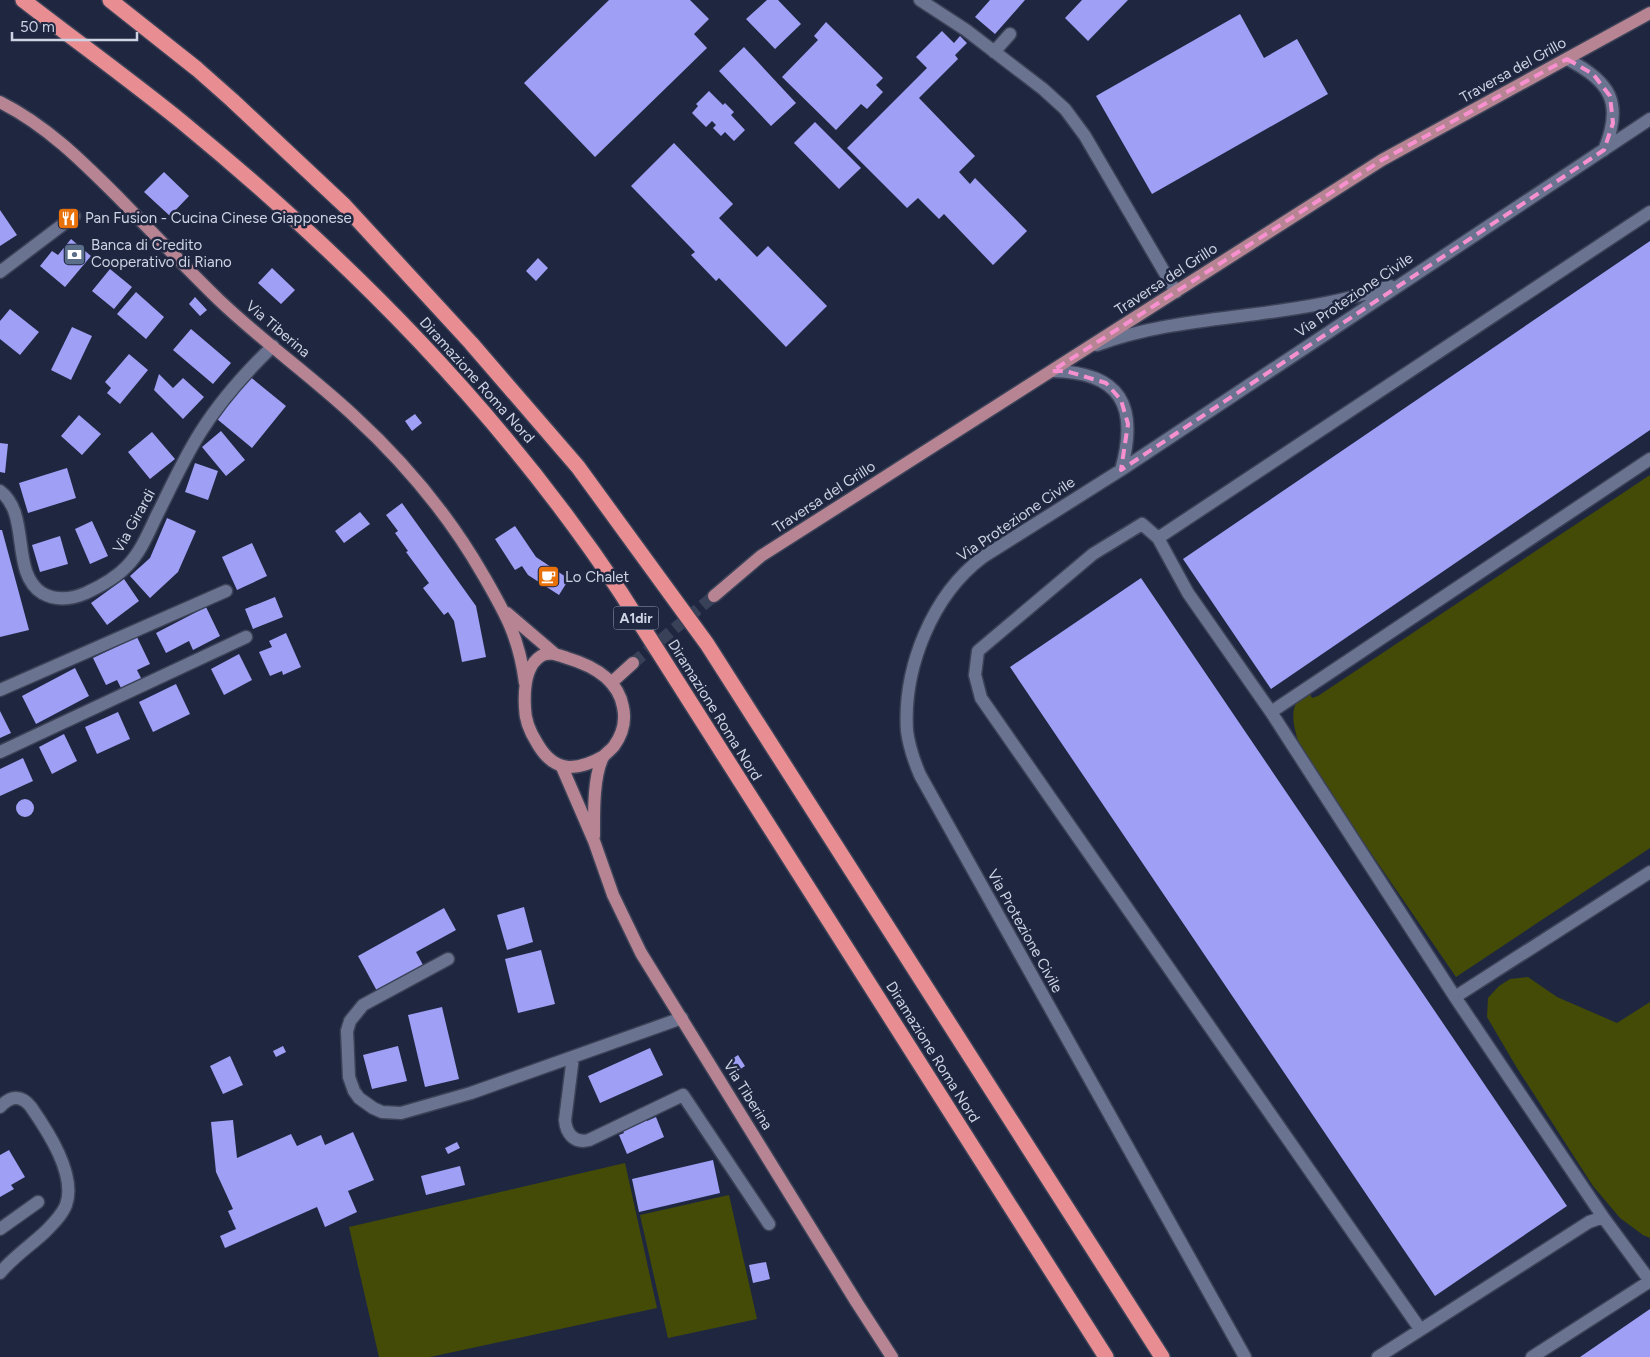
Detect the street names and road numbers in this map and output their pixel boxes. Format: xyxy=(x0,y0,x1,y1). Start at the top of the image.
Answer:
street label: Traversa del Grillo xyxy=(1457,33,1570,107)
street label: Traversa del Grillo xyxy=(1111,239,1221,319)
street label: Via Protezione Civile xyxy=(1292,249,1416,341)
street label: Via Tiberina xyxy=(242,297,314,361)
street label: Diramazione Roma Nord xyxy=(416,313,538,447)
street label: Traversa del Grillo xyxy=(769,457,879,537)
street label: Via Protezione Civile xyxy=(954,473,1078,565)
street label: Via Girardi xyxy=(109,486,159,556)
road number: A1dir xyxy=(614,606,658,630)
street label: Diramazione Roma Nord xyxy=(664,636,766,784)
street label: Via Protezione Civile xyxy=(984,866,1066,996)
street label: Diramazione Roma Nord xyxy=(882,978,984,1126)
street label: Via Tiberina xyxy=(720,1057,776,1133)

